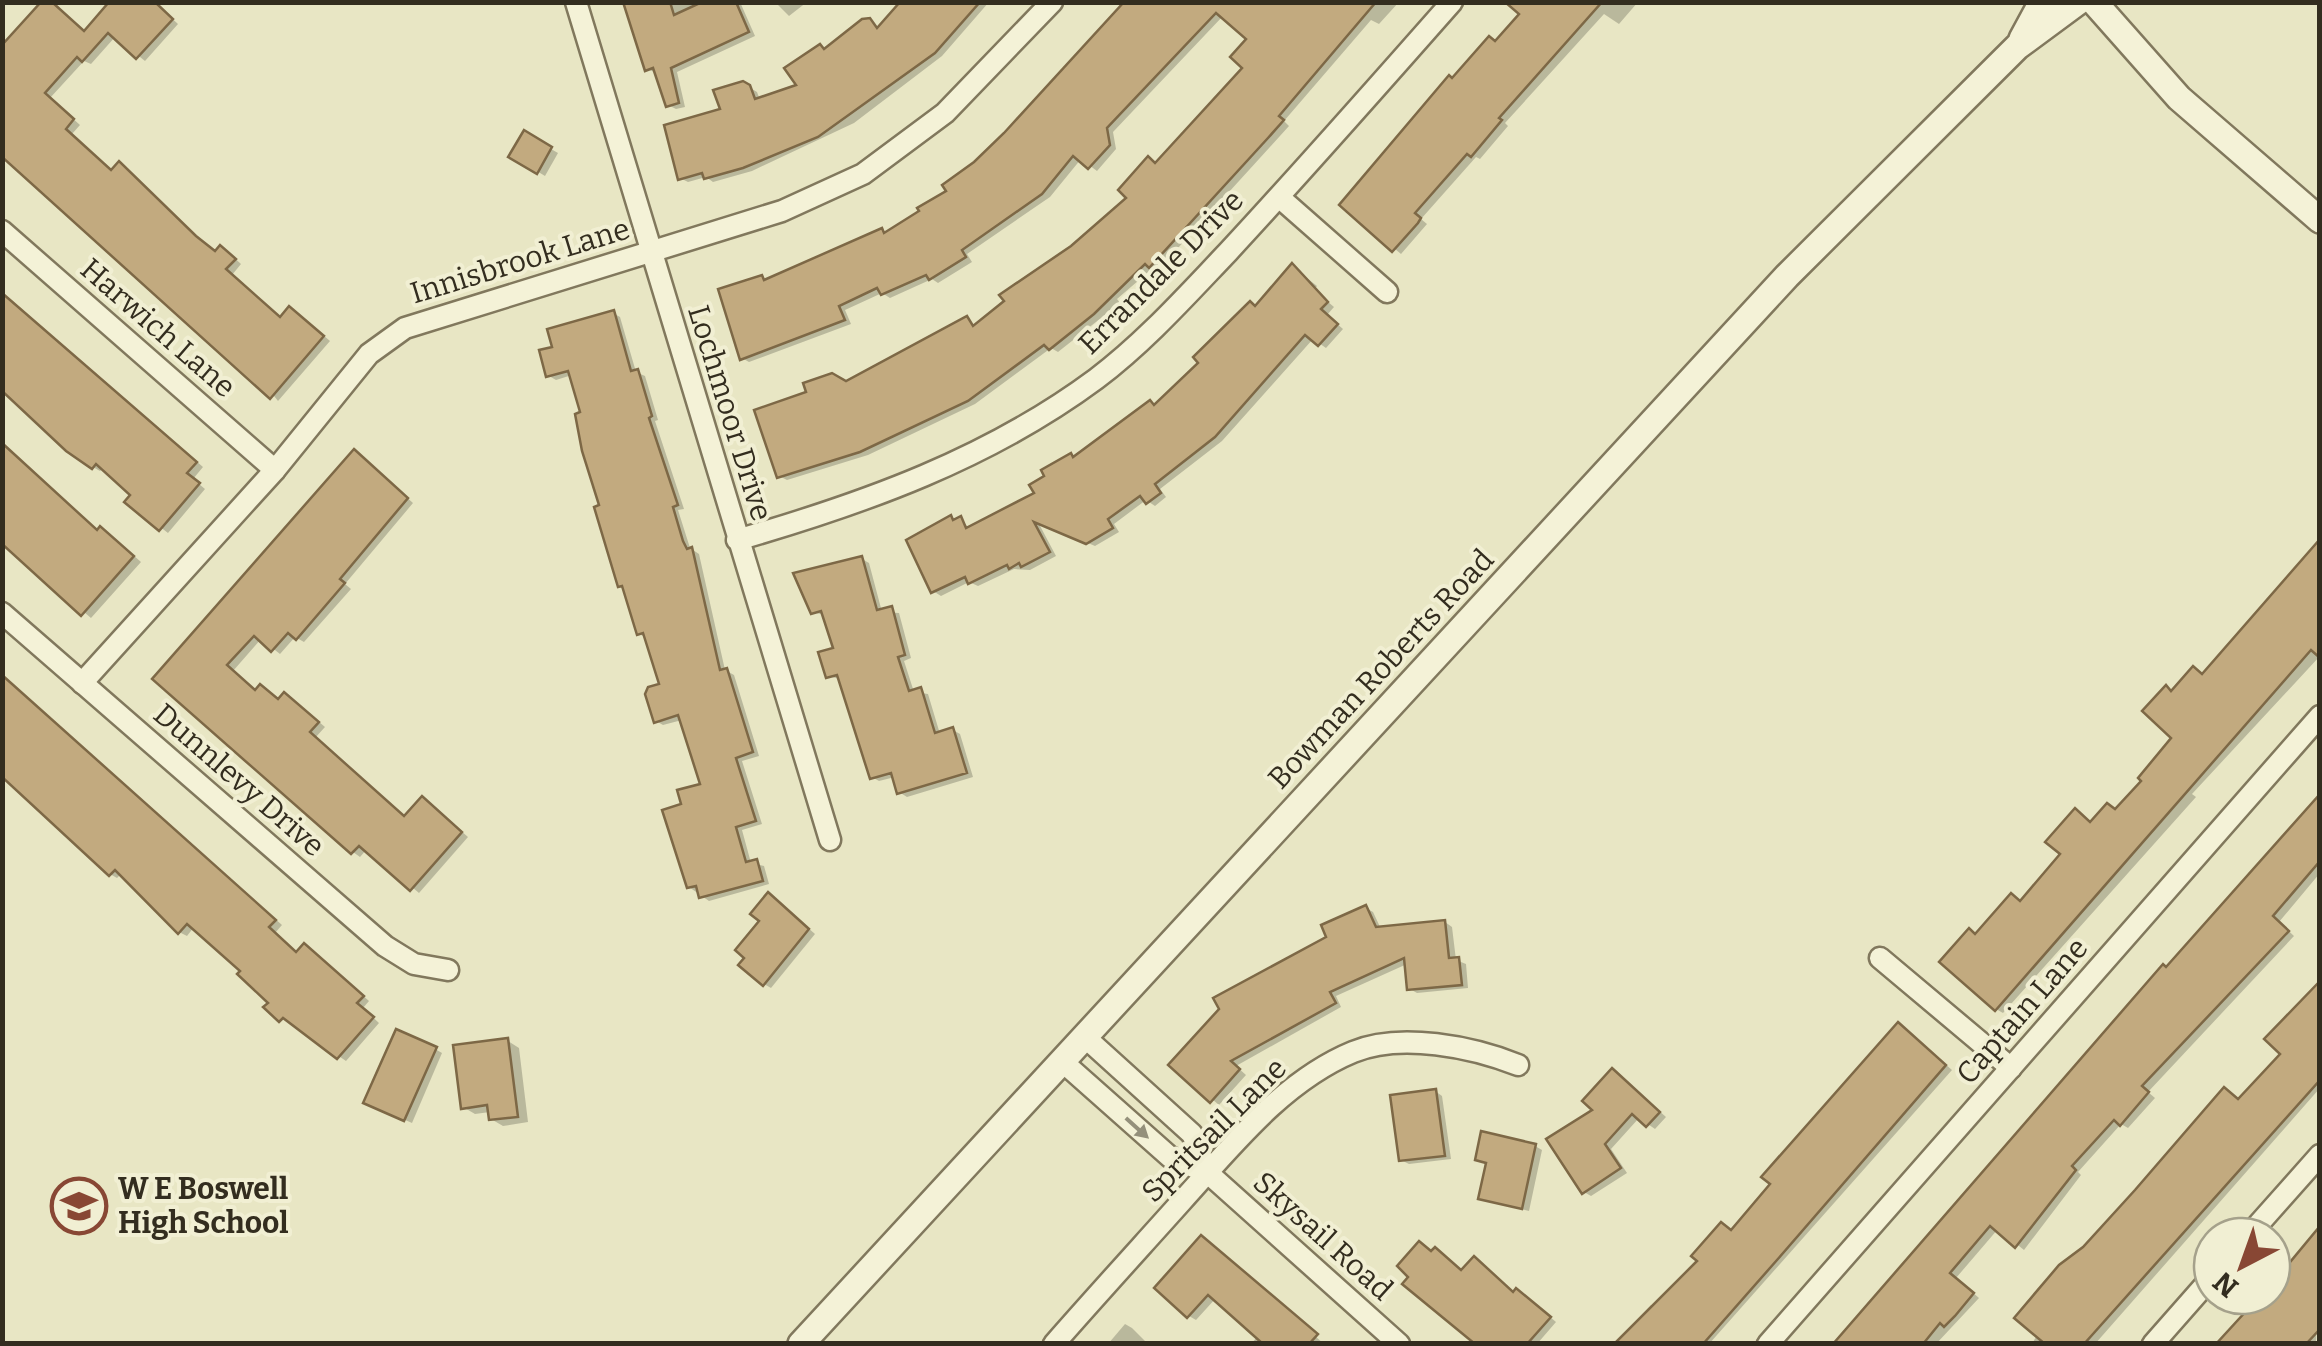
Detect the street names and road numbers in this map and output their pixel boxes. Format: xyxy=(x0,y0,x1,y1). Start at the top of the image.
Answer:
street label: Errandale Drive xyxy=(1071,182,1251,362)
street label: Innisbrook Lane xyxy=(406,211,634,311)
street label: Harwich Lane xyxy=(73,251,243,405)
street label: Lochmoor Drive xyxy=(680,301,780,525)
street label: Bowman Roberts Road xyxy=(1261,542,1501,796)
street label: Dunnlevy Drive xyxy=(146,696,332,864)
street label: Captain Lane xyxy=(1949,931,2095,1091)
street label: Spritsail Lane xyxy=(1134,1050,1294,1210)
street label: Skysail Road xyxy=(1246,1164,1400,1308)

